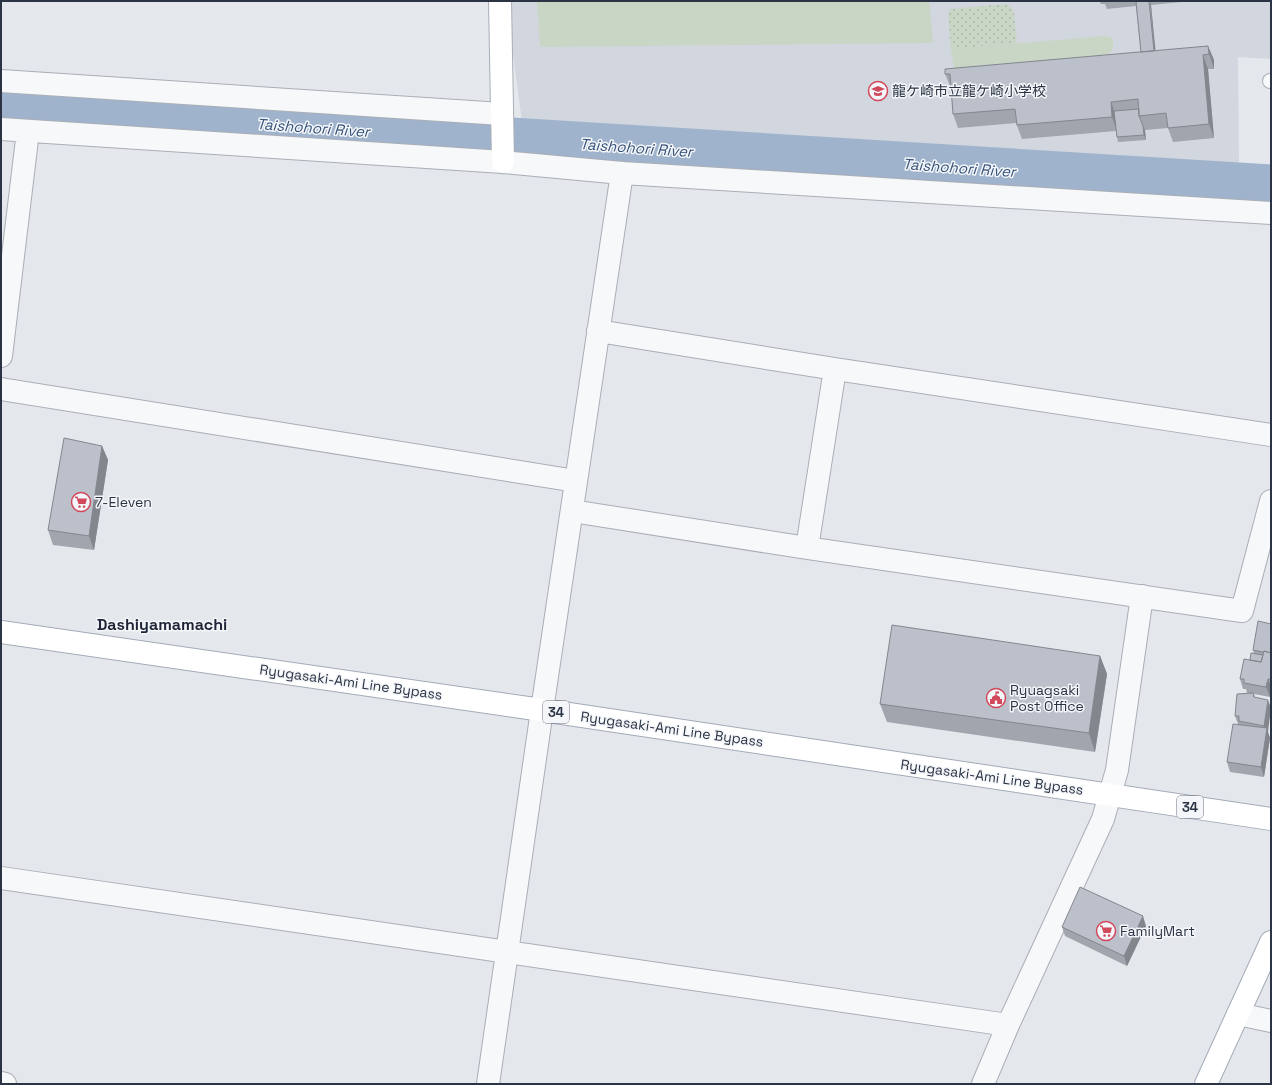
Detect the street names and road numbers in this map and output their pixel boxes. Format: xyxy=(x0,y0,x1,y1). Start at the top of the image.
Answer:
street label: Ryugasaki-Ami Line Bypass xyxy=(258,660,444,704)
road number: 34 xyxy=(543,701,569,723)
street label: Ryugasaki-Ami Line Bypass xyxy=(579,707,765,751)
street label: Ryugasaki-Ami Line Bypass xyxy=(899,755,1085,799)
road number: 34 xyxy=(1177,796,1203,818)

